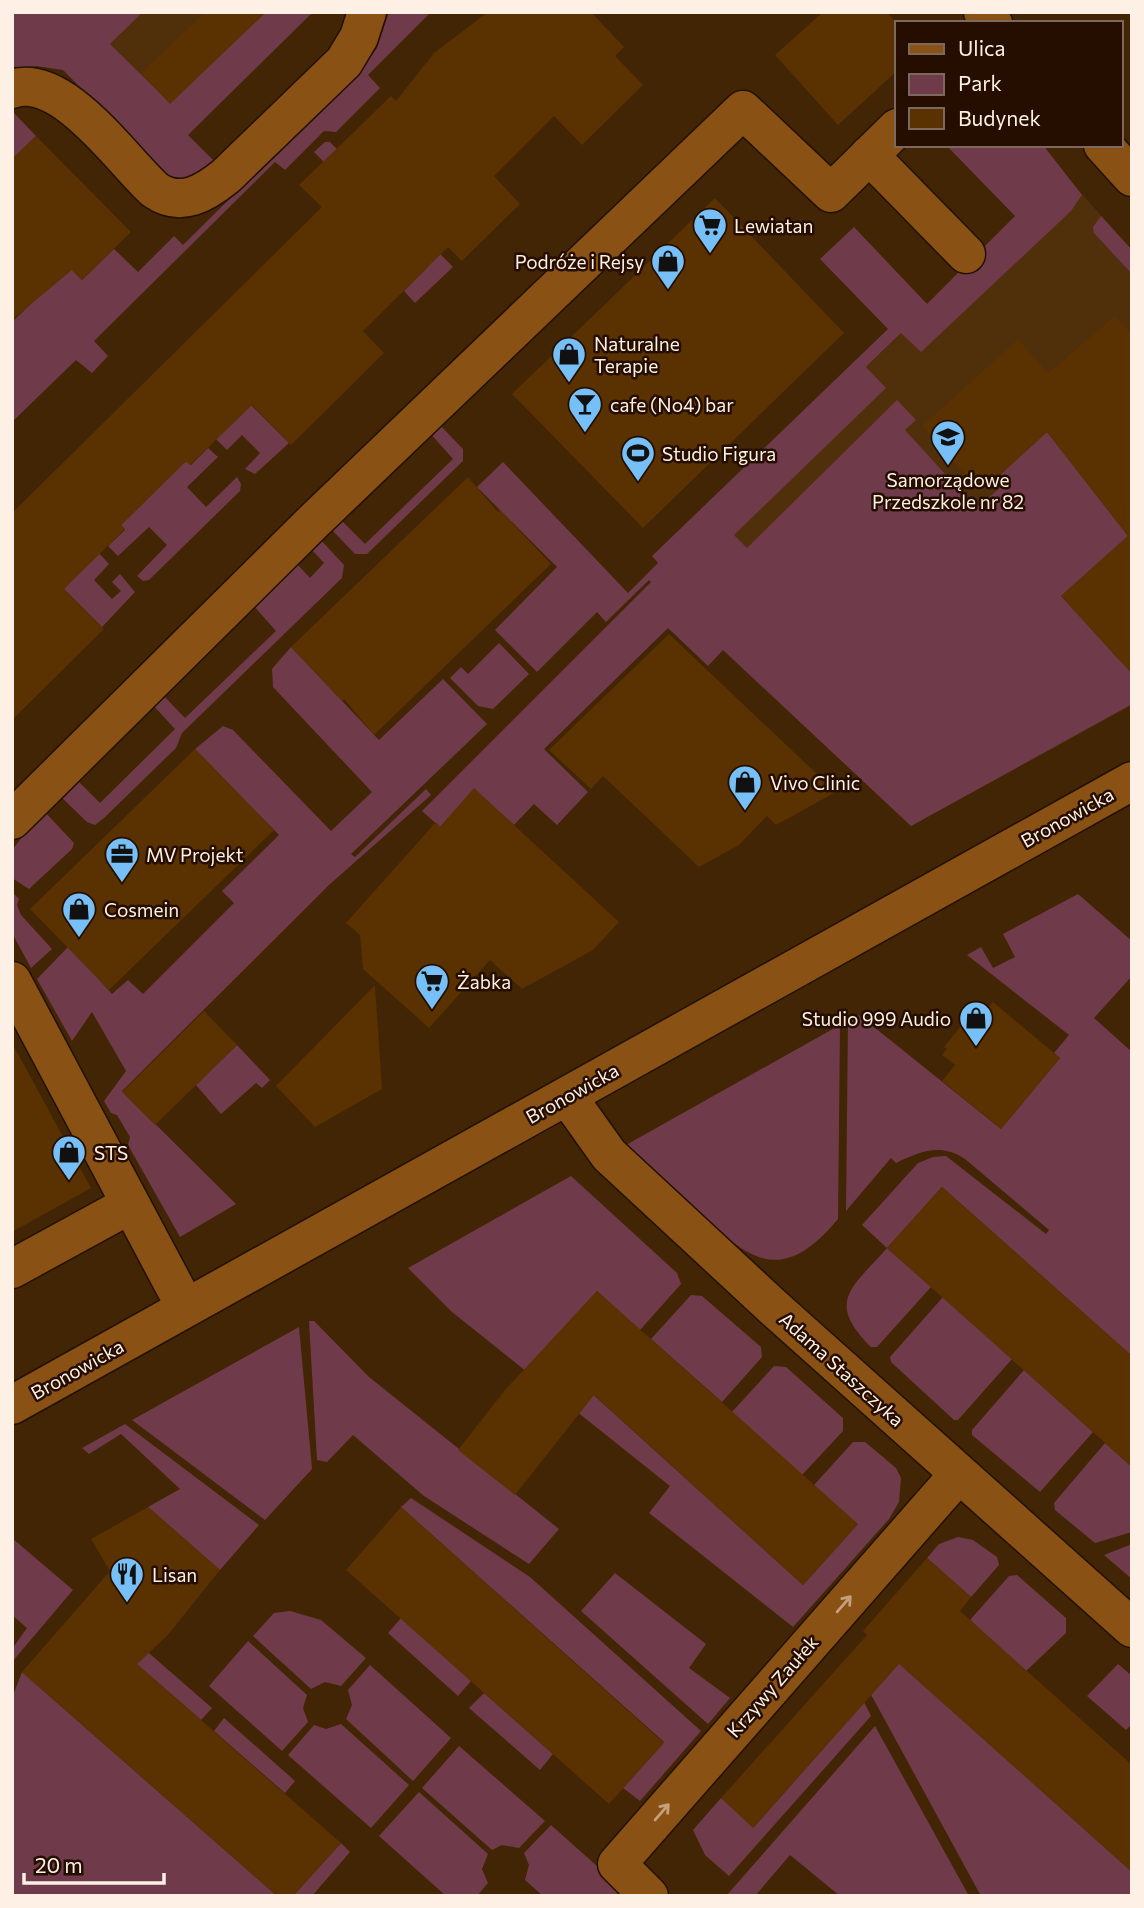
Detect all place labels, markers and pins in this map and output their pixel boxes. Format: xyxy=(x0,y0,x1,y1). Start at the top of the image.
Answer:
supermarket icon: Lewiatan xyxy=(691,206,729,255)
place label: Lewiatan xyxy=(734,214,813,237)
shop icon: Podróże i Rejsy xyxy=(649,242,687,291)
place label: Podróże i Rejsy xyxy=(515,250,644,273)
place label: Naturalne Terapie xyxy=(594,332,680,377)
shop icon: Naturalne Terapie xyxy=(550,335,588,384)
bar icon: cafe (No4) bar xyxy=(566,385,604,434)
place label: cafe (No4) bar xyxy=(610,393,734,416)
school or university icon: Samorządowe Przedszkole nr 82 xyxy=(929,418,967,467)
sports icon: Studio Figura xyxy=(619,434,657,483)
place label: Studio Figura xyxy=(662,442,776,465)
place label: Samorządowe Przedszkole nr 82 xyxy=(872,468,1024,513)
shop icon: Vivo Clinic xyxy=(726,763,764,812)
place label: Vivo Clinic xyxy=(770,771,860,794)
office icon: MV Projekt xyxy=(103,835,141,884)
place label: MV Projekt xyxy=(146,843,244,866)
shop icon: Cosmein xyxy=(60,890,98,939)
place label: Cosmein xyxy=(104,898,179,921)
supermarket icon: Żabka xyxy=(413,962,451,1011)
place label: Żabka xyxy=(457,970,511,993)
shop icon: Studio 999 Audio xyxy=(957,999,995,1048)
place label: Studio 999 Audio xyxy=(802,1007,951,1030)
shop icon: STS xyxy=(50,1133,88,1182)
place label: STS xyxy=(94,1141,128,1164)
restaurant icon: Lisan xyxy=(108,1555,146,1604)
place label: Lisan xyxy=(152,1563,197,1586)

